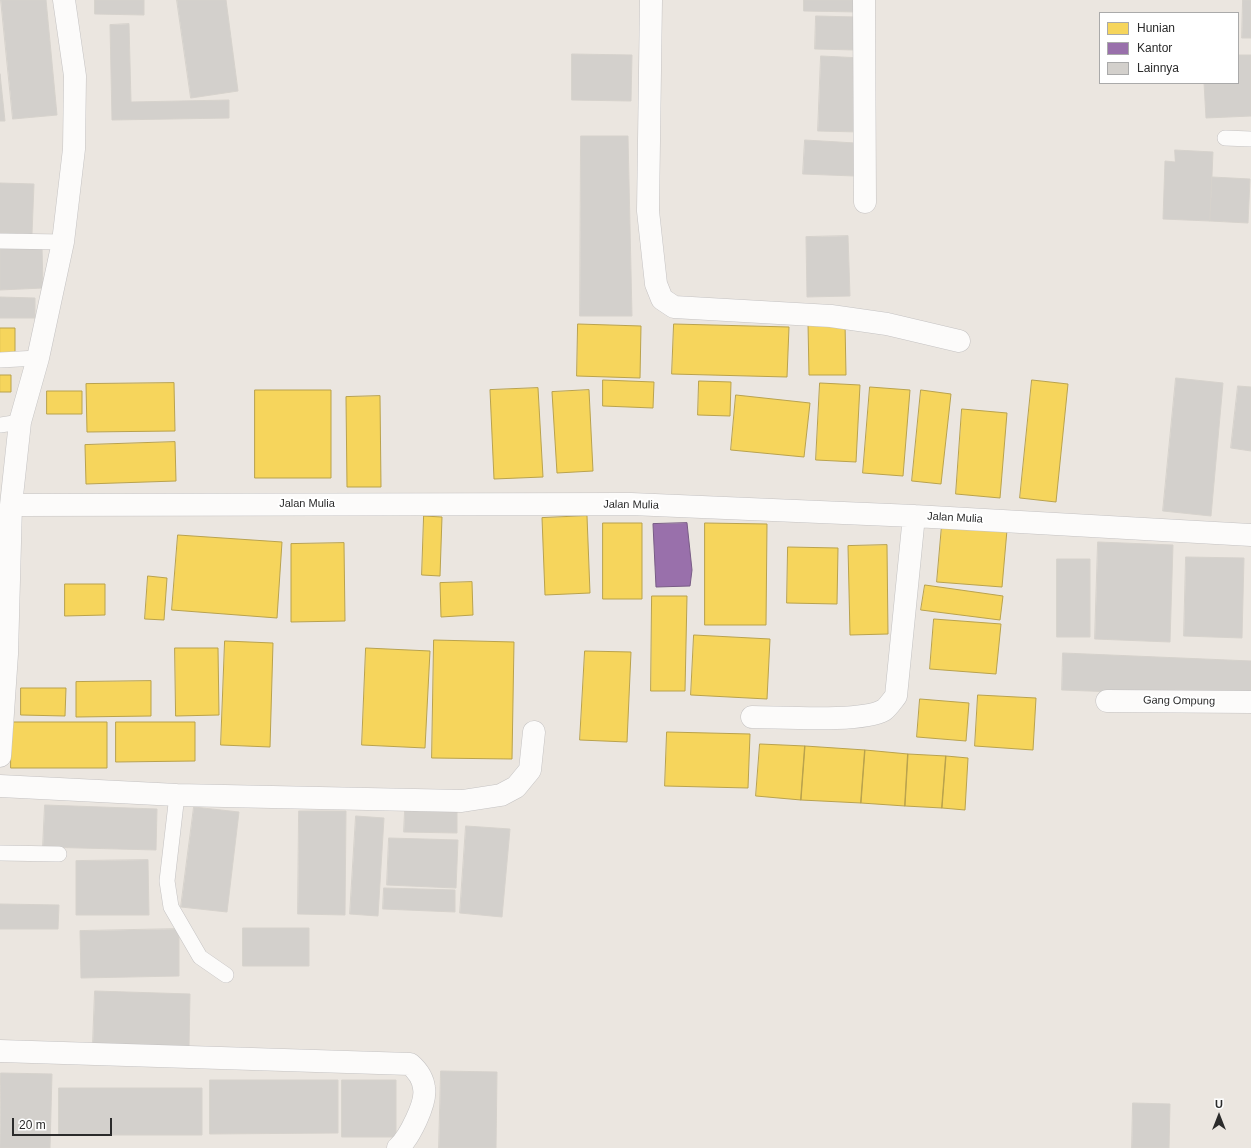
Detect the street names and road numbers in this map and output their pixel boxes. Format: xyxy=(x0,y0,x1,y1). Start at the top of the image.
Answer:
street label: Jalan Mulia xyxy=(279,497,335,511)
street label: Jalan Mulia xyxy=(603,498,659,512)
street label: Jalan Mulia xyxy=(927,510,983,526)
street label: Gang Ompung xyxy=(1143,694,1215,708)

